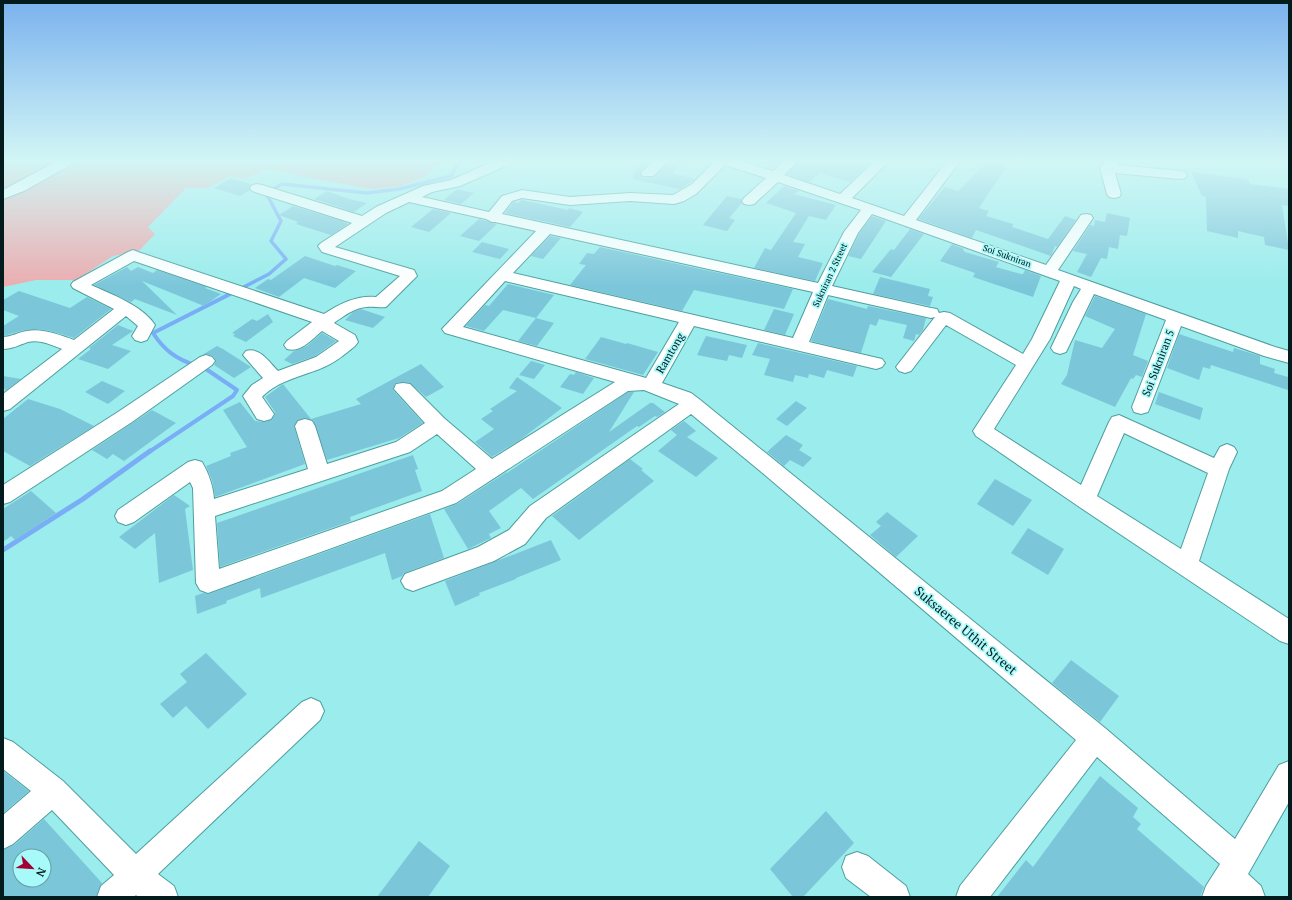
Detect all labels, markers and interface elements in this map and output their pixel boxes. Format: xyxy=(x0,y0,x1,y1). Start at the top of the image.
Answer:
street label: Sukniran 2 Street xyxy=(810,241,850,309)
street label: Soi Sukniran xyxy=(981,242,1034,271)
street label: Soi Sukniran 5 xyxy=(1139,327,1177,398)
street label: Ramtong xyxy=(653,330,687,376)
street label: Suksaeree Uthit Street xyxy=(911,582,1021,678)
north arrow xyxy=(12,848,52,888)
text: N xyxy=(33,865,49,880)

